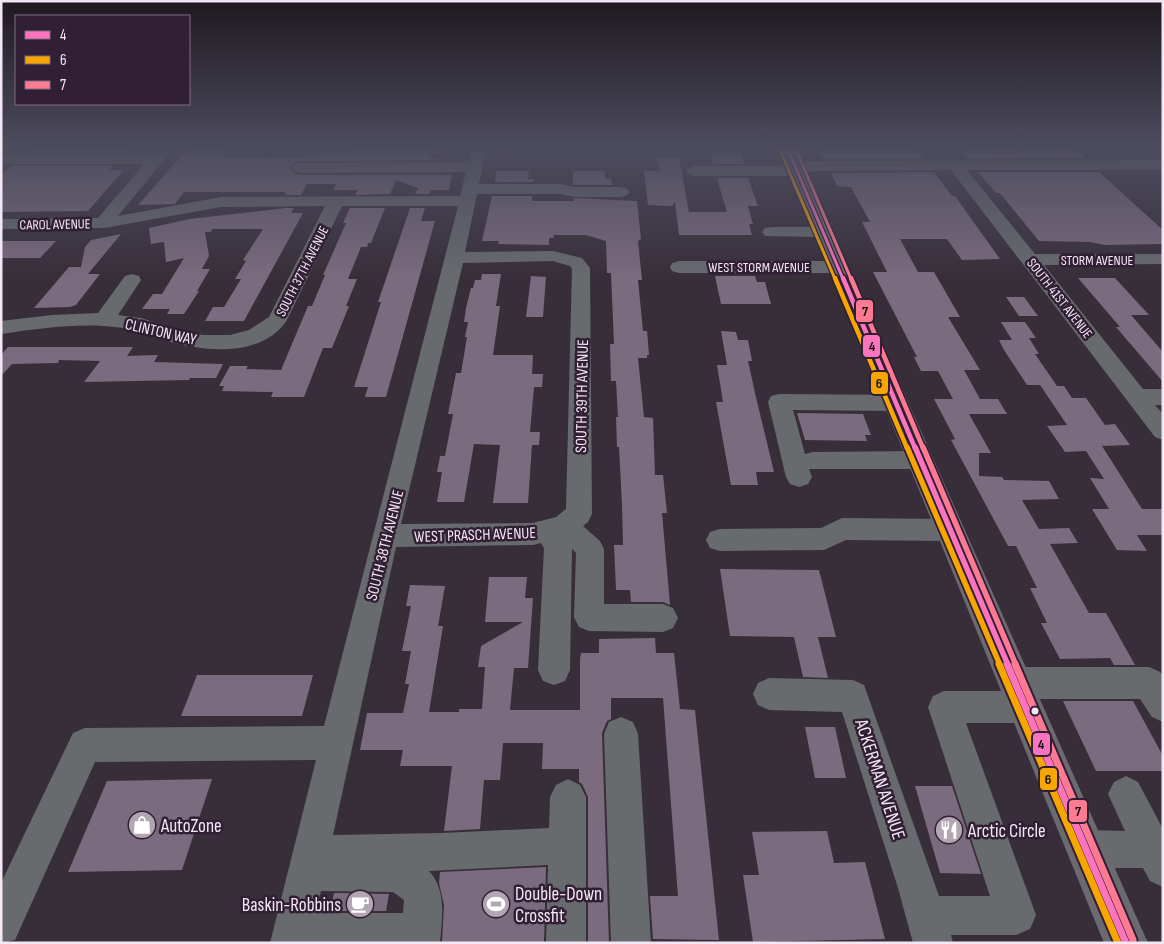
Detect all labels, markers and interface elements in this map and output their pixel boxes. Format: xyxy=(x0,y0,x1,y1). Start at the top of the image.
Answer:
legend xyxy=(15,15,190,105)
text: 4 xyxy=(60,26,66,45)
text: 6 xyxy=(60,51,67,70)
text: 7 xyxy=(60,76,66,95)
street label: CAROL AVENUE xyxy=(19,215,91,234)
street label: SOUTH 37TH AVENUE xyxy=(272,223,333,319)
street label: STORM AVENUE xyxy=(1061,252,1134,269)
street label: SOUTH 41ST AVENUE xyxy=(1023,255,1096,342)
street label: WEST STORM AVENUE xyxy=(708,259,810,276)
line badge: 7 xyxy=(855,299,874,323)
text: 7 xyxy=(862,303,869,320)
street label: CLINTON WAY xyxy=(123,315,199,350)
line badge: 4 xyxy=(862,334,881,358)
text: 4 xyxy=(869,338,876,355)
street label: SOUTH 39TH AVENUE xyxy=(572,339,593,453)
line badge: 6 xyxy=(870,371,889,395)
text: 6 xyxy=(876,375,883,392)
street label: SOUTH 38TH AVENUE xyxy=(363,488,408,603)
street label: WEST PRASCH AVENUE xyxy=(414,524,536,547)
unlabelled marker xyxy=(1030,706,1040,716)
street label: ACKERMAN AVENUE xyxy=(849,715,910,843)
line badge: 4 xyxy=(1032,732,1051,756)
text: 4 xyxy=(1038,736,1045,753)
line badge: 6 xyxy=(1039,767,1058,791)
text: 6 xyxy=(1045,771,1052,788)
line badge: 7 xyxy=(1068,799,1088,823)
text: 7 xyxy=(1075,803,1082,820)
shop icon: AutoZone xyxy=(127,810,157,840)
place label: AutoZone xyxy=(160,815,222,838)
restaurant icon: Arctic Circle xyxy=(934,815,964,845)
place label: Arctic Circle xyxy=(967,820,1046,843)
place label: Double-Down Crossfit xyxy=(515,883,602,928)
cafe icon: Baskin-Robbins xyxy=(345,889,375,919)
sports icon: Double-Down Crossfit xyxy=(481,889,511,919)
place label: Baskin-Robbins xyxy=(242,894,341,917)

